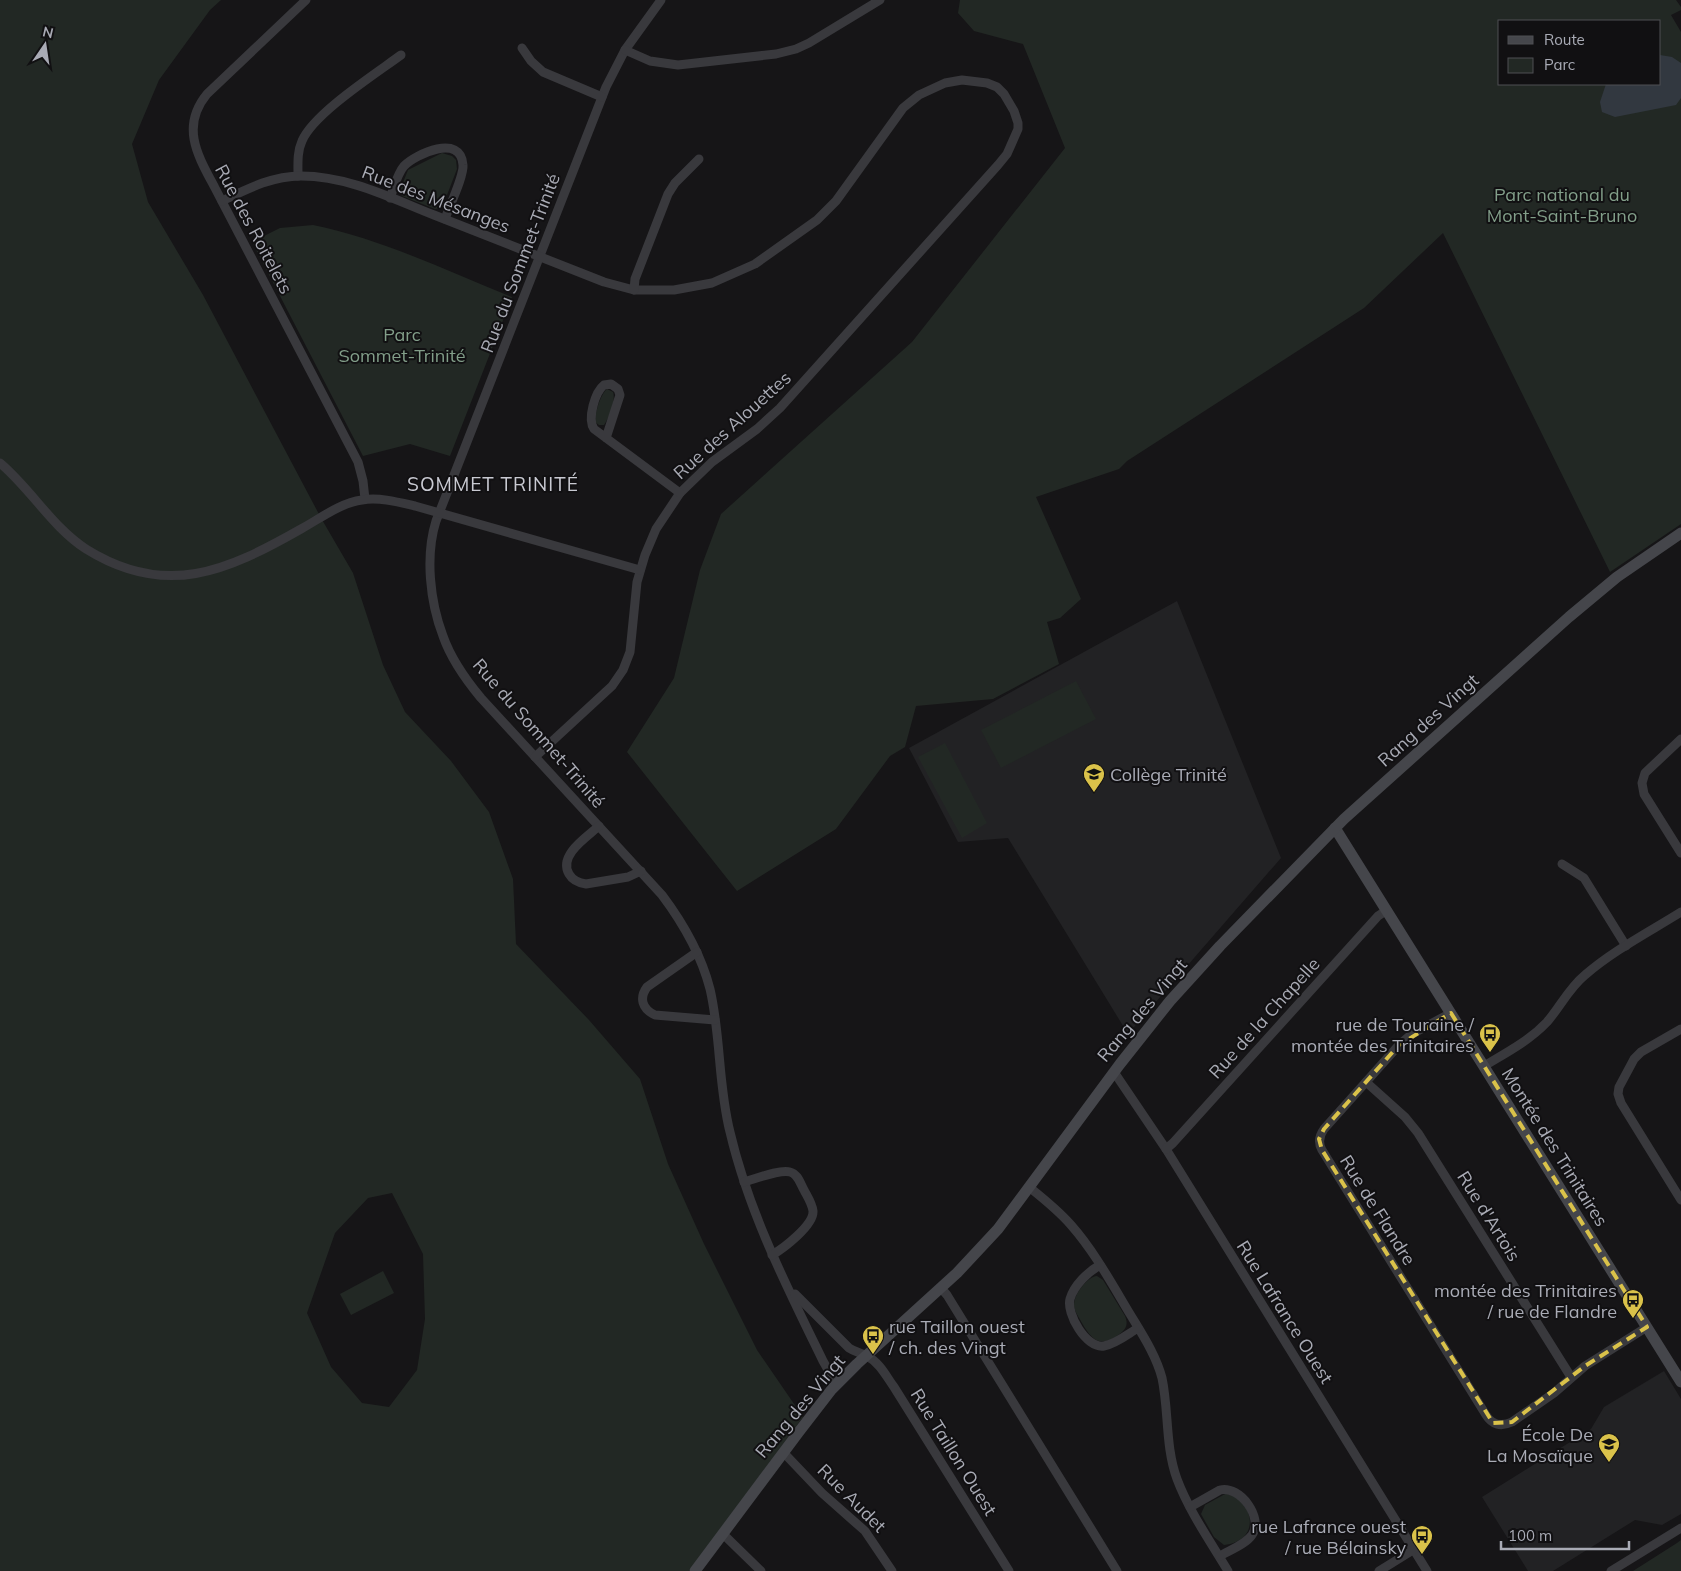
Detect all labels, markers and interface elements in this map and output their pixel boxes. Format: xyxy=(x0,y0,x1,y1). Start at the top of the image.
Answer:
north arrow xyxy=(20,20,70,70)
legend xyxy=(1498,20,1661,85)
text: N xyxy=(41,22,55,42)
text: Route xyxy=(1544,30,1585,49)
text: Parc xyxy=(1544,55,1575,74)
street label: Rue des Roitelets xyxy=(210,160,298,298)
street label: Rue des Mésanges xyxy=(359,160,513,238)
street label: Rue du Sommet-Trinité xyxy=(475,170,565,356)
park label: Parc national du Mont-Saint-Bruno xyxy=(1487,183,1637,227)
park label: Parc Sommet-Trinité xyxy=(338,323,466,367)
street label: Rue des Alouettes xyxy=(668,366,796,484)
district label: SOMMET TRINITÉ xyxy=(407,472,579,496)
street label: Rue du Sommet-Trinité xyxy=(468,654,610,812)
street label: Rang des Vingt xyxy=(1373,669,1483,771)
school or university icon: Collège Trinité xyxy=(1082,762,1106,793)
place label: Collège Trinité xyxy=(1110,763,1227,786)
street label: Rue de la Chapelle xyxy=(1204,953,1324,1083)
street label: Rang des Vingt xyxy=(1092,954,1192,1066)
place label: rue de Touraine / montée des Trinitaires xyxy=(1291,1013,1475,1057)
bus stop icon: rue de Touraine / montée des Trinitaires xyxy=(1478,1022,1502,1053)
street label: Montée des Trinitaires xyxy=(1497,1063,1613,1231)
street label: Rue de Flandre xyxy=(1335,1151,1421,1269)
street label: Rue d'Artois xyxy=(1452,1167,1526,1265)
street label: Rue Lafrance Ouest xyxy=(1232,1236,1338,1388)
place label: montée des Trinitaires / rue de Flandre xyxy=(1434,1279,1617,1323)
bus stop icon: montée des Trinitaires / rue de Flandre xyxy=(1621,1288,1645,1319)
place label: rue Taillon ouest / ch. des Vingt xyxy=(888,1315,1025,1359)
bus stop icon: rue Taillon ouest / ch. des Vingt xyxy=(861,1324,885,1355)
street label: Rang des Vingt xyxy=(750,1350,850,1462)
street label: Rue Taillon Ouest xyxy=(906,1384,1002,1520)
place label: École De La Mosaïque xyxy=(1487,1423,1593,1467)
school or university icon: École De La Mosaïque xyxy=(1597,1432,1621,1463)
street label: Rue Audet xyxy=(813,1459,891,1537)
place label: rue Lafrance ouest / rue Bélainsky xyxy=(1251,1515,1406,1559)
scale bar xyxy=(1501,1518,1628,1550)
bus stop icon: rue Lafrance ouest / rue Bélainsky xyxy=(1410,1524,1434,1555)
text: 100 m xyxy=(1508,1526,1552,1545)

